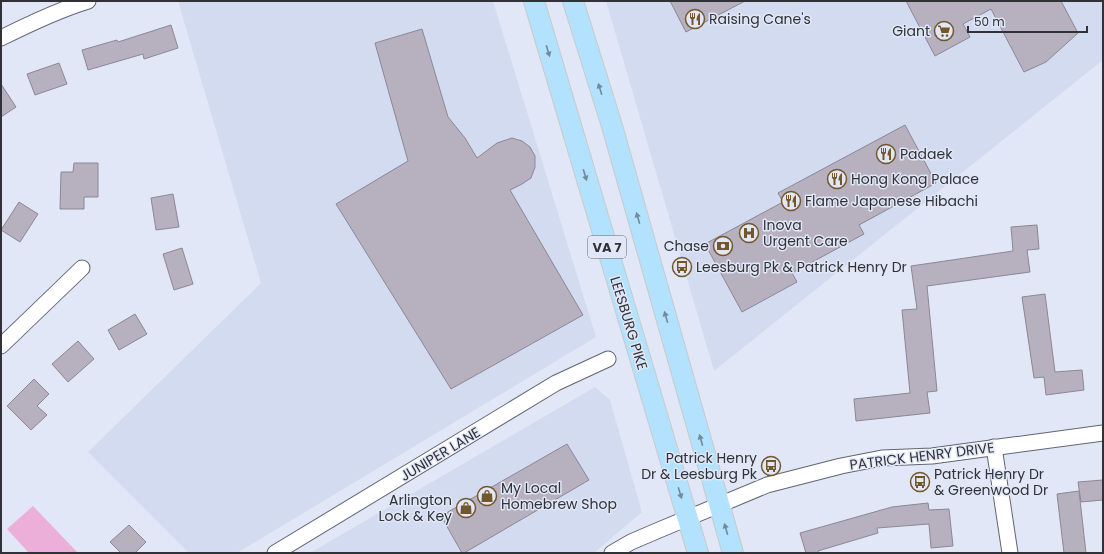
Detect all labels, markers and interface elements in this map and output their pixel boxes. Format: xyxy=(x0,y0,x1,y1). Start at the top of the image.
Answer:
restaurant icon: Raising Cane's xyxy=(684,8,706,30)
scale bar xyxy=(968,8,1087,34)
place label: Raising Cane's xyxy=(709,9,811,29)
text: 50 m xyxy=(974,13,1005,30)
supermarket icon: Giant xyxy=(933,20,955,42)
place label: Giant xyxy=(892,21,930,41)
one-way arrow xyxy=(545,45,551,57)
one-way arrow xyxy=(597,82,603,94)
restaurant icon: Padaek xyxy=(875,143,897,165)
place label: Padaek xyxy=(900,144,953,164)
restaurant icon: Hong Kong Palace xyxy=(826,168,848,190)
place label: Hong Kong Palace xyxy=(851,169,979,189)
one-way arrow xyxy=(582,170,588,182)
restaurant icon: Flame Japanese Hibachi xyxy=(780,190,802,212)
place label: Flame Japanese Hibachi xyxy=(805,191,978,211)
one-way arrow xyxy=(635,212,641,224)
place label: Inova Urgent Care xyxy=(763,215,848,251)
hospital icon: Inova Urgent Care xyxy=(738,222,760,244)
bank icon: Chase xyxy=(712,235,734,257)
road number: VA 7 xyxy=(588,236,626,258)
place label: Chase xyxy=(664,236,709,256)
bus stop icon: Leesburg Pk & Patrick Henry Dr xyxy=(671,256,693,278)
place label: Leesburg Pk & Patrick Henry Dr xyxy=(696,257,907,277)
street label: LEESBURG PIKE xyxy=(605,274,653,372)
one-way arrow xyxy=(663,311,669,323)
street label: JUNIPER LANE xyxy=(396,422,484,486)
one-way arrow xyxy=(698,434,704,446)
street label: PATRICK HENRY DRIVE xyxy=(848,437,996,475)
place label: Patrick Henry Dr & Leesburg Pk xyxy=(641,448,758,484)
bus stop icon: Patrick Henry Dr & Leesburg Pk xyxy=(760,455,782,477)
place label: Patrick Henry Dr & Greenwood Dr xyxy=(934,464,1048,500)
bus stop icon: Patrick Henry Dr & Greenwood Dr xyxy=(909,471,931,493)
place label: My Local Homebrew Shop xyxy=(501,478,617,514)
shop icon: My Local Homebrew Shop xyxy=(476,485,498,507)
one-way arrow xyxy=(677,487,683,499)
place label: Arlington Lock & Key xyxy=(379,490,452,526)
shop icon: Arlington Lock & Key xyxy=(455,497,477,519)
one-way arrow xyxy=(723,522,729,534)

